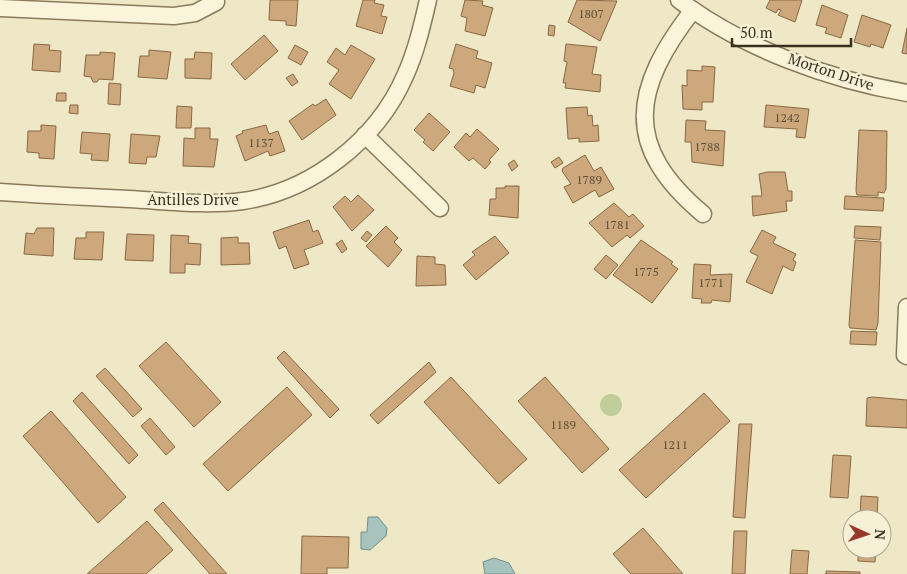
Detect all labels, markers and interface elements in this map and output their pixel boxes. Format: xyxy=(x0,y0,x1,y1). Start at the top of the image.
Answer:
house number: 1807 xyxy=(578,6,604,21)
scale bar xyxy=(732,15,851,47)
text: 50 m xyxy=(740,22,773,42)
street label: Morton Drive xyxy=(786,48,877,94)
house number: 1242 xyxy=(774,110,800,125)
house number: 1137 xyxy=(248,135,274,150)
house number: 1788 xyxy=(694,139,720,154)
house number: 1789 xyxy=(576,172,602,187)
street label: Antilles Drive xyxy=(147,189,239,209)
house number: 1781 xyxy=(604,217,630,232)
house number: 1775 xyxy=(633,264,659,279)
house number: 1771 xyxy=(698,275,724,290)
house number: 1189 xyxy=(550,417,576,432)
house number: 1211 xyxy=(662,437,688,452)
north arrow xyxy=(842,509,892,559)
text: N xyxy=(871,529,890,541)

